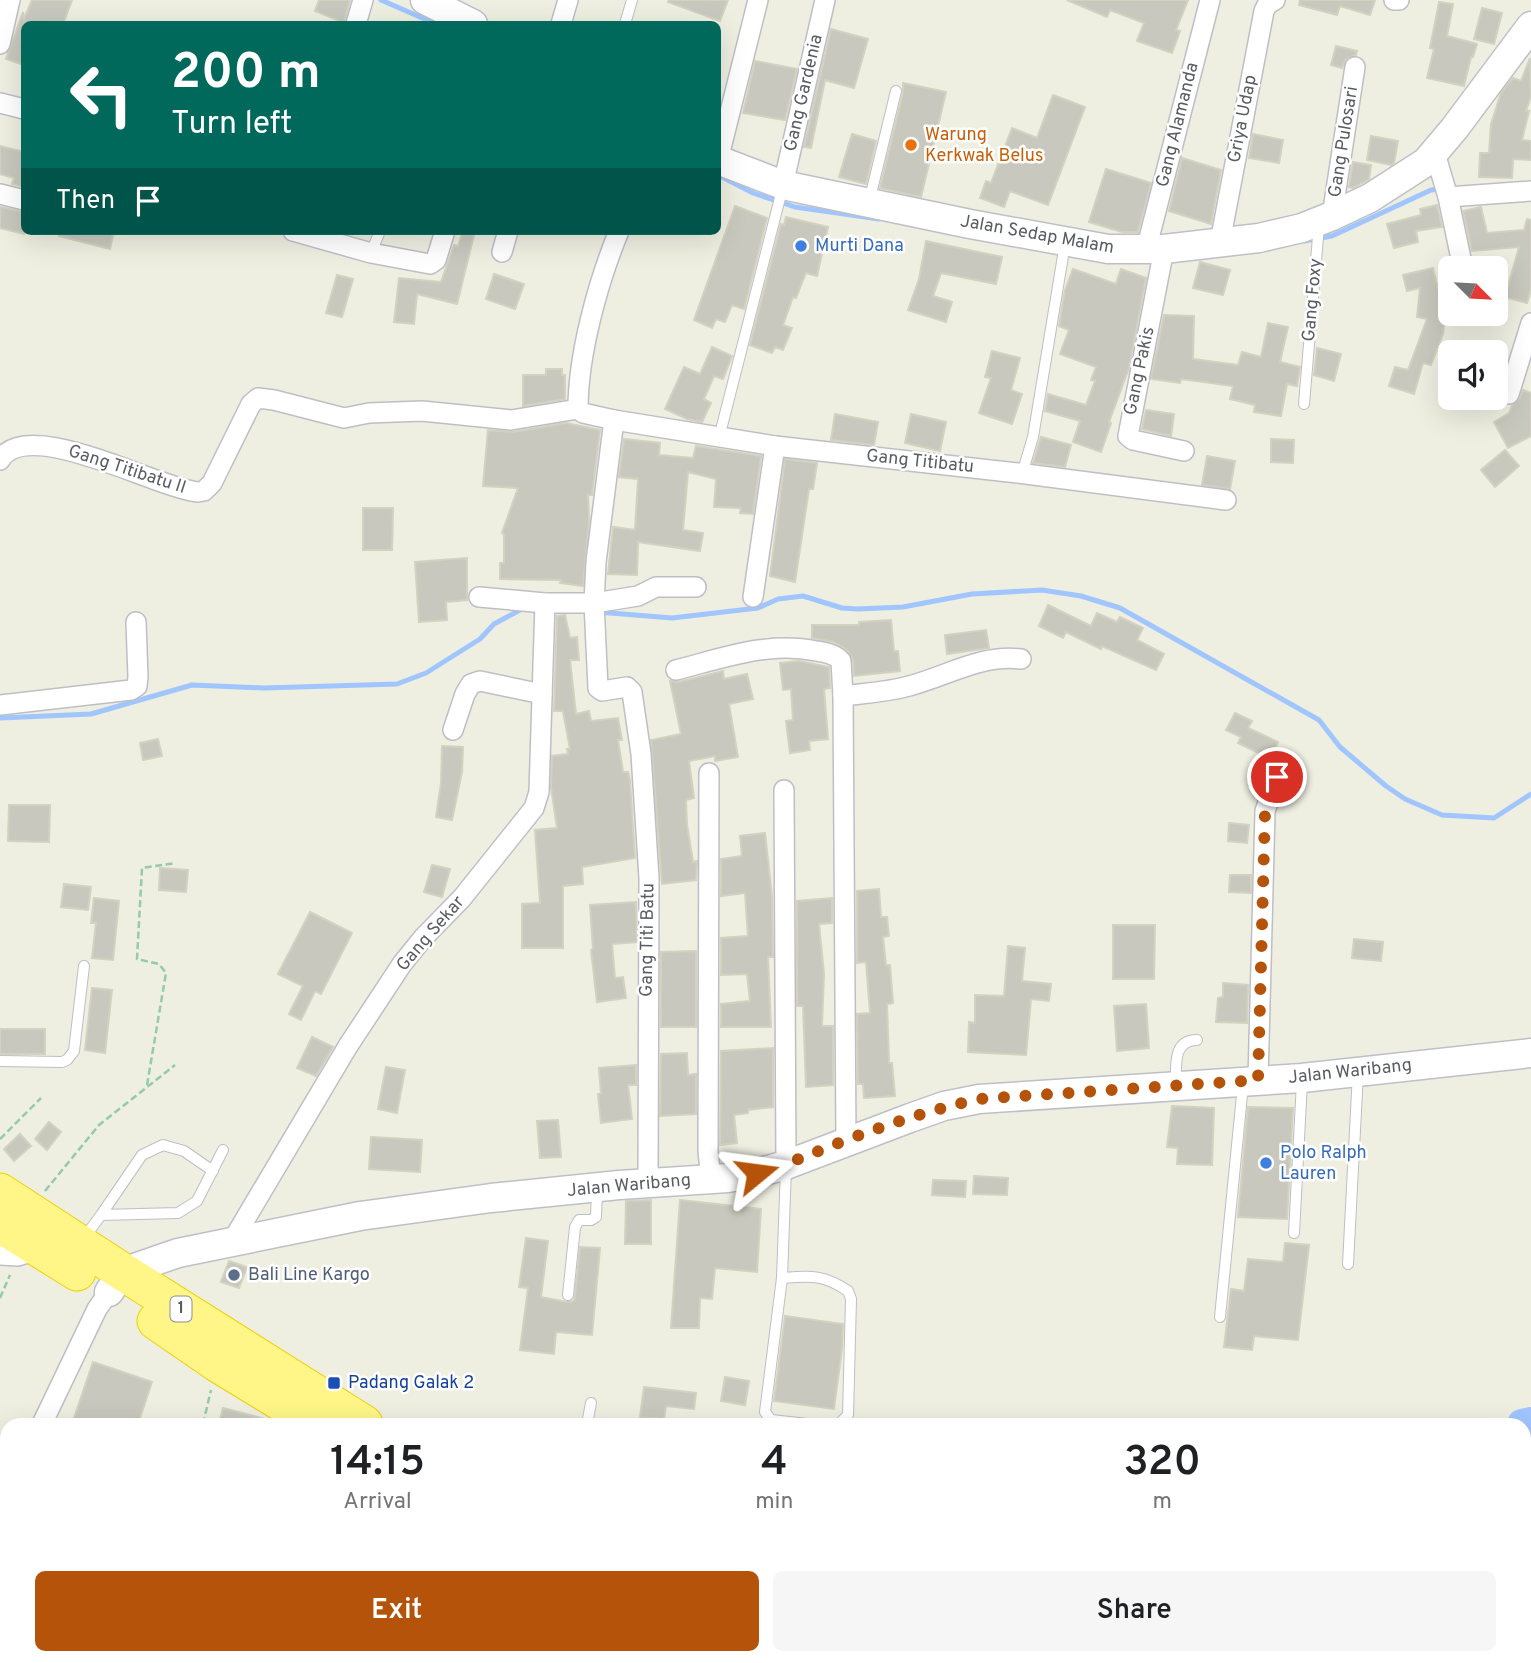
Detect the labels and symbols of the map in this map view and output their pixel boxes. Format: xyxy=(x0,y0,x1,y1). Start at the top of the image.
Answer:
street label: Gang Gardenia xyxy=(779,32,829,154)
street label: Gang Alamanda xyxy=(1151,60,1205,190)
street label: Griya Udap xyxy=(1223,73,1263,165)
street label: Gang Pulosari xyxy=(1324,85,1364,199)
place label: Warung Kerkwak Belus xyxy=(925,124,1043,168)
marker: Warung Kerkwak Belus xyxy=(903,137,919,153)
street label: Jalan Sedap Malam xyxy=(958,210,1116,260)
place label: Murti Dana xyxy=(815,235,904,258)
marker: Murti Dana xyxy=(793,238,809,254)
north arrow xyxy=(1438,256,1508,326)
street label: Gang Foxy xyxy=(1298,257,1328,343)
street label: Gang Pakis xyxy=(1119,325,1161,417)
street label: Gang Titibatu II xyxy=(65,440,189,500)
street label: Gang Titibatu xyxy=(865,445,975,479)
pin xyxy=(1247,747,1307,807)
street label: Gang Titi Batu xyxy=(636,883,660,997)
street label: Gang Sekar xyxy=(392,891,470,977)
street label: Jalan Waribang xyxy=(1287,1054,1413,1090)
position arrow xyxy=(720,1136,794,1210)
place label: Polo Ralph Lauren xyxy=(1280,1142,1367,1186)
marker: Polo Ralph Lauren xyxy=(1258,1155,1274,1171)
street label: Jalan Waribang xyxy=(566,1169,692,1203)
place label: Bali Line Kargo xyxy=(248,1264,370,1287)
marker: Bali Line Kargo xyxy=(226,1267,242,1283)
road number: 1 xyxy=(170,1296,192,1322)
place label: Padang Galak 2 xyxy=(348,1372,474,1395)
marker: Padang Galak 2 xyxy=(326,1375,342,1391)

